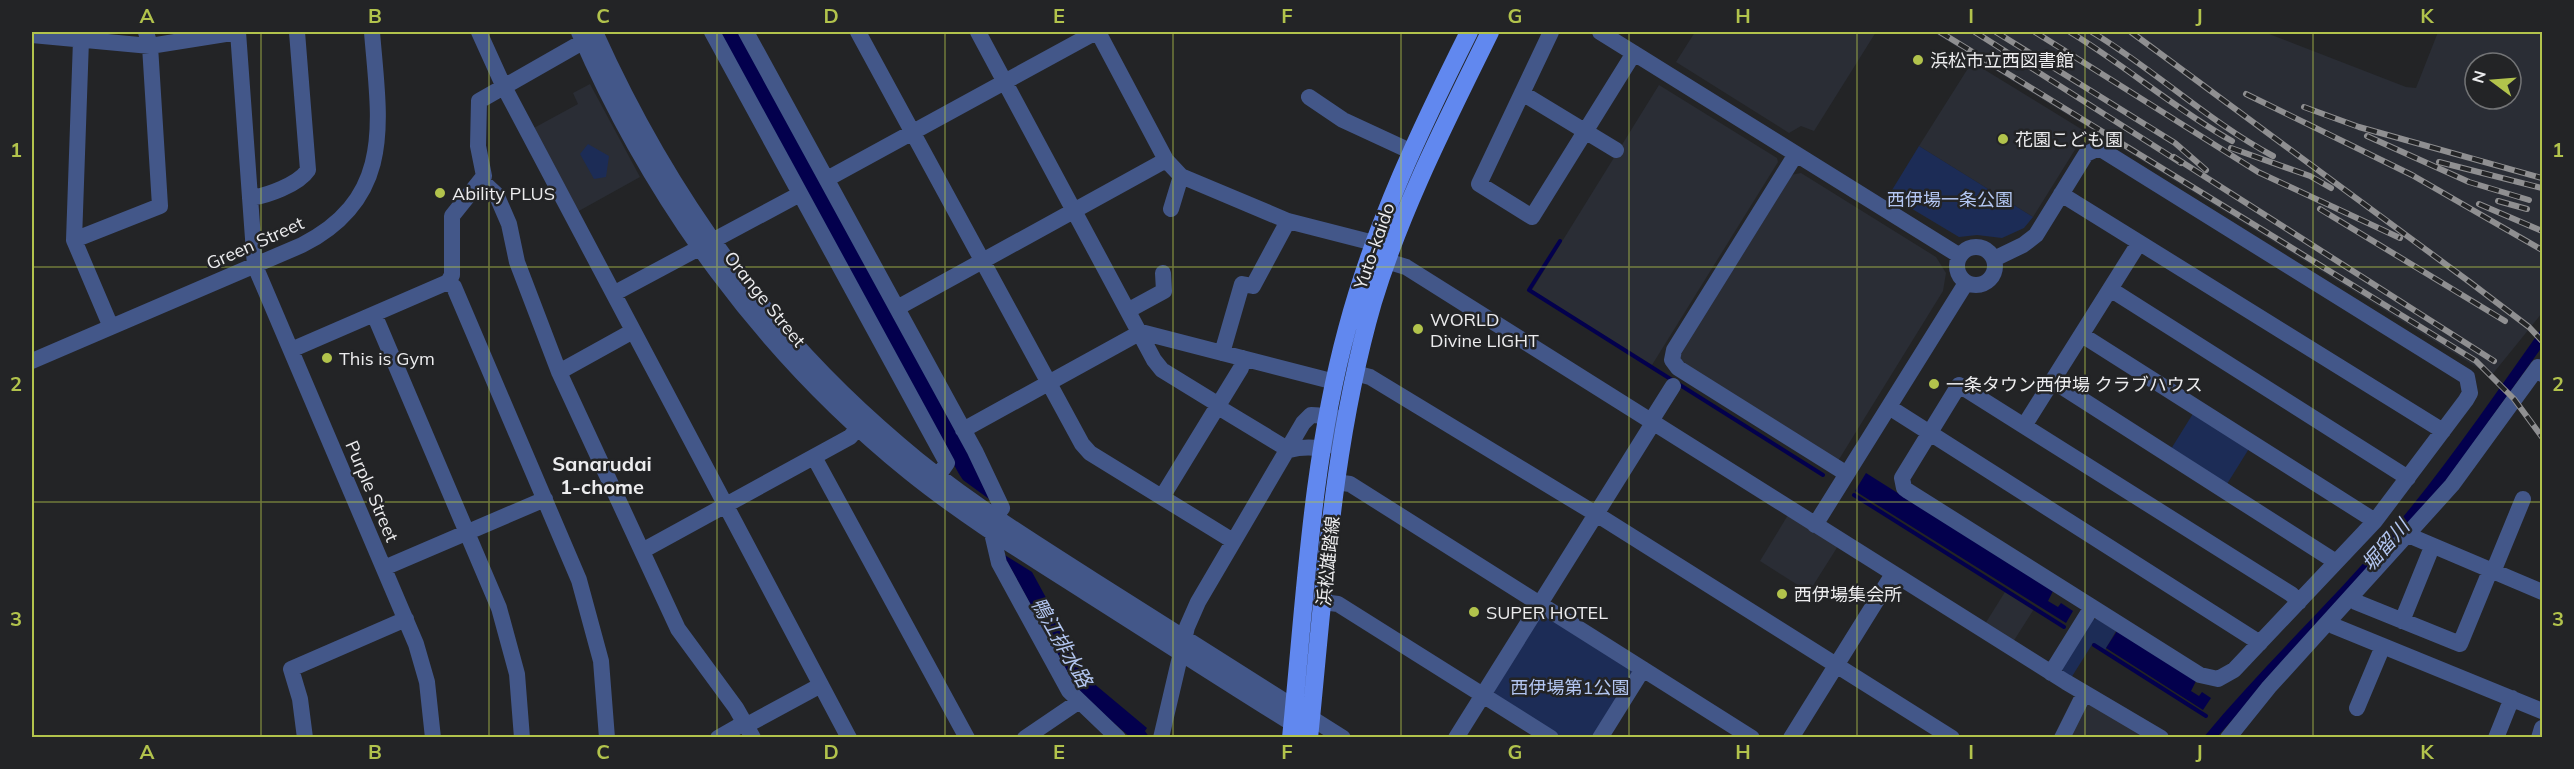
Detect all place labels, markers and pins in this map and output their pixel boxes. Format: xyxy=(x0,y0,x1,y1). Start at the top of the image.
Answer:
place label: 浜松市立西図書館 xyxy=(1930,49,2074,72)
marker: 浜松市立西図書館 xyxy=(1911,53,1925,67)
place label: 花園こども園 xyxy=(2015,128,2123,151)
marker: 花園こども園 xyxy=(1996,132,2010,146)
place label: Ability PLUS xyxy=(452,182,555,205)
marker: Ability PLUS xyxy=(433,186,447,200)
place label: WORLD Divine LIGHT xyxy=(1430,308,1539,352)
marker: WORLD Divine LIGHT xyxy=(1411,322,1425,336)
place label: This is Gym xyxy=(339,347,435,370)
marker: This is Gym xyxy=(320,351,334,365)
place label: 一条タウン西伊場 クラブハウス xyxy=(1946,373,2203,396)
marker: 一条タウン西伊場 クラブハウス xyxy=(1927,377,1941,391)
place label: 西伊場集会所 xyxy=(1794,583,1902,606)
marker: 西伊場集会所 xyxy=(1775,587,1789,601)
place label: SUPER HOTEL xyxy=(1486,601,1608,624)
marker: SUPER HOTEL xyxy=(1467,605,1481,619)

